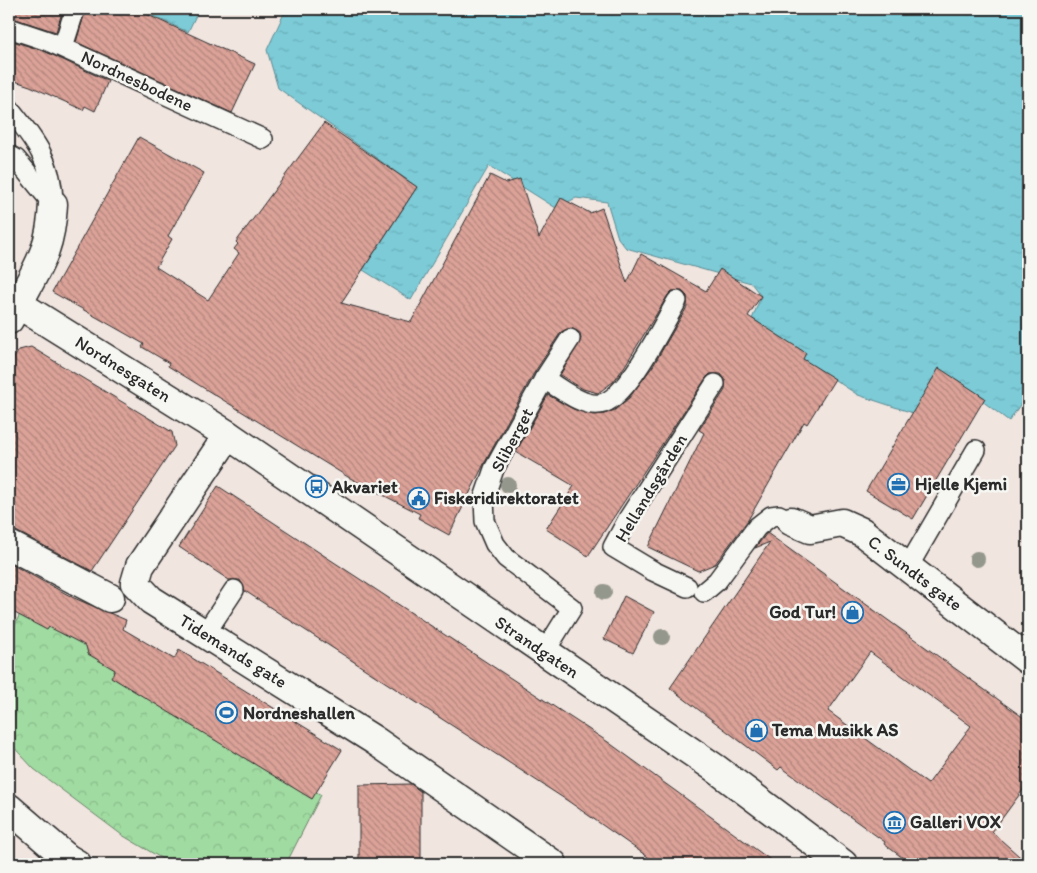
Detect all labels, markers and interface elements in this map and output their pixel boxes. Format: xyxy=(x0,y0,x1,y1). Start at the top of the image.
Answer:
street label: Nordnesbodene xyxy=(78,46,196,116)
street label: Nordnesgaten xyxy=(71,331,175,407)
street label: Sliberget xyxy=(486,404,538,476)
street label: Hellandsgården xyxy=(610,430,692,546)
office icon: Hjelle Kjemi xyxy=(887,472,911,496)
place label: Hjelle Kjemi xyxy=(915,473,1007,495)
bus stop icon: Akvariet xyxy=(304,475,328,499)
place label: Akvariet xyxy=(331,476,398,498)
public building icon: Fiskeridirektoratet xyxy=(406,486,430,510)
place label: Fiskeridirektoratet xyxy=(434,487,579,509)
street label: C. Sundts gate xyxy=(863,530,967,616)
shop icon: God Tur! xyxy=(840,600,864,624)
place label: God Tur! xyxy=(769,601,836,623)
street label: Tidemands gate xyxy=(175,609,291,693)
street label: Strandgaten xyxy=(491,611,583,683)
sports icon: Nordneshallen xyxy=(215,701,239,725)
place label: Nordneshallen xyxy=(243,702,355,724)
shop icon: Tema Musikk AS xyxy=(744,718,768,742)
place label: Tema Musikk AS xyxy=(771,719,898,741)
museum icon: Galleri VOX xyxy=(882,810,906,834)
place label: Galleri VOX xyxy=(910,811,1001,833)

